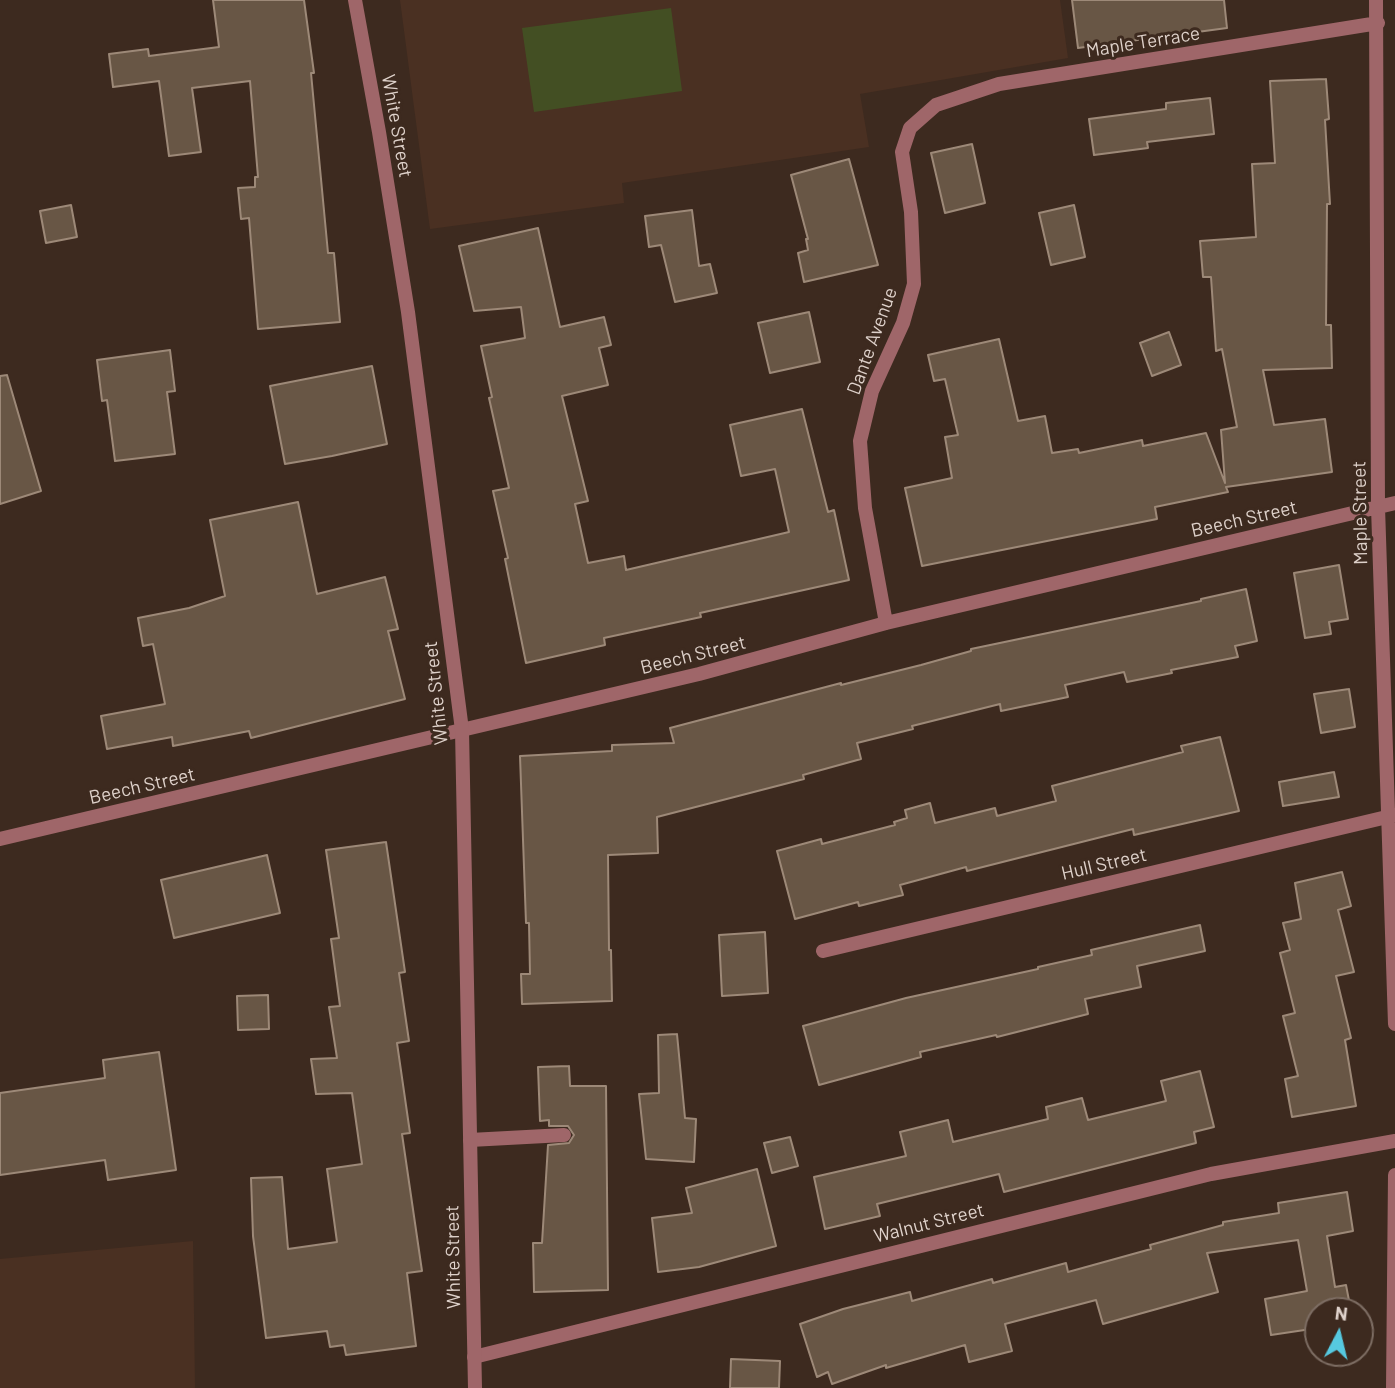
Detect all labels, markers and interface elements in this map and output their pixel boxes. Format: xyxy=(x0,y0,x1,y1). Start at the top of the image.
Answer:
street label: Maple Terrace xyxy=(1084,22,1202,62)
street label: White Street xyxy=(377,73,417,179)
street label: Dante Avenue xyxy=(842,284,902,398)
street label: Maple Street xyxy=(1348,461,1372,565)
street label: Beech Street xyxy=(1189,496,1299,542)
street label: Beech Street xyxy=(638,631,748,679)
street label: White Street xyxy=(419,640,453,746)
street label: Beech Street xyxy=(87,763,197,809)
street label: Hull Street xyxy=(1059,843,1149,885)
street label: Walnut Street xyxy=(871,1198,987,1248)
street label: White Street xyxy=(441,1205,465,1309)
north arrow xyxy=(1304,1297,1374,1367)
text: N xyxy=(1334,1300,1349,1325)

